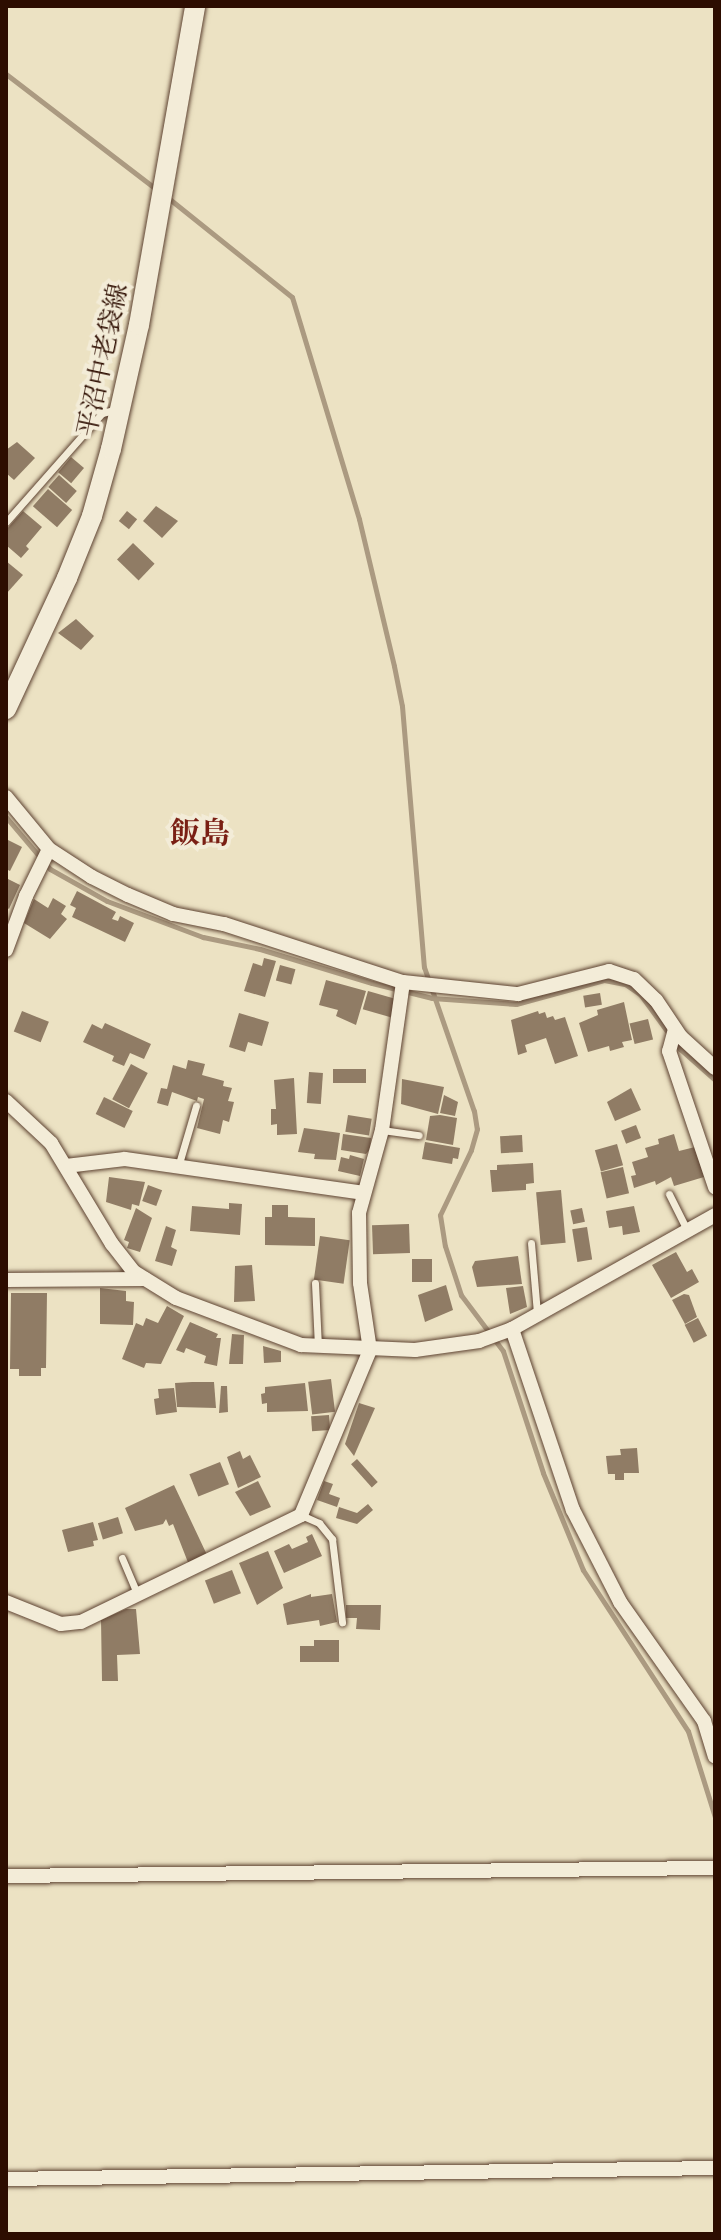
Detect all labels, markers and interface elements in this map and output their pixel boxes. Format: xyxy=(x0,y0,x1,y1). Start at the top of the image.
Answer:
street label: 平沼中老袋線 xyxy=(72,280,134,440)
district label: 飯島 xyxy=(170,815,230,851)

